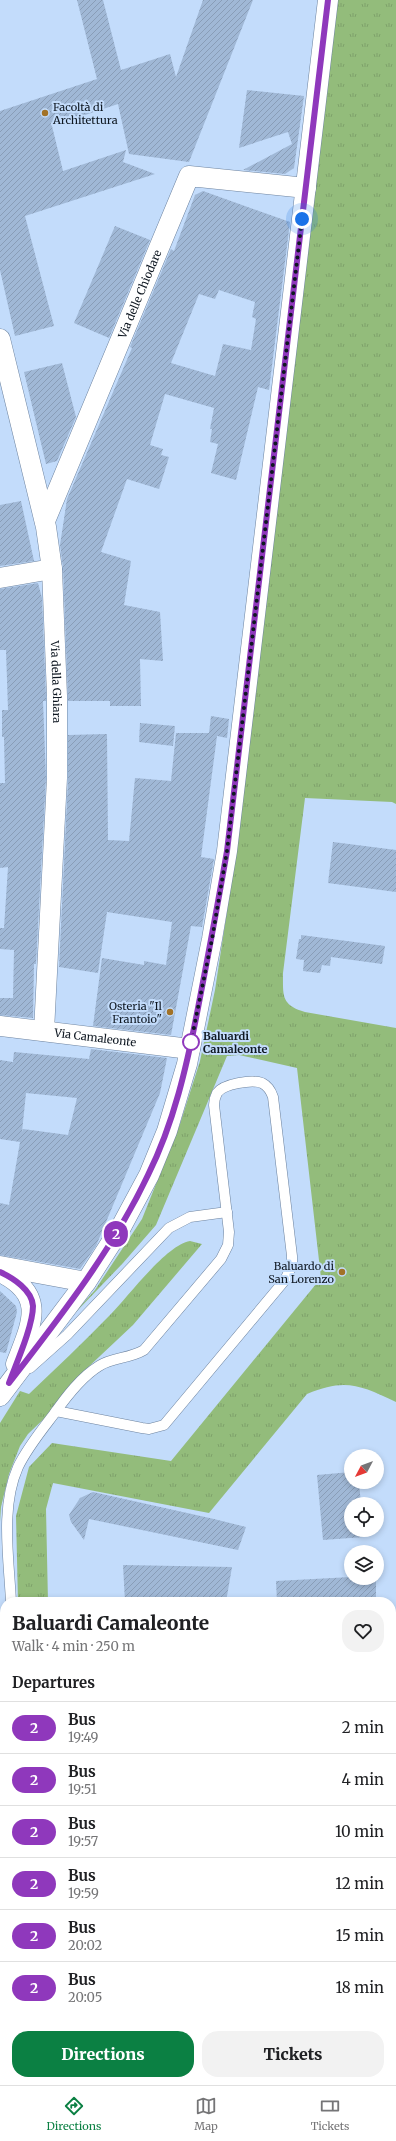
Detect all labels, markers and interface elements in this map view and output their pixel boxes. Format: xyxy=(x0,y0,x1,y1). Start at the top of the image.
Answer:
place label: Facoltà di Architettura xyxy=(52,100,118,127)
marker: Facoltà di Architettura xyxy=(40,108,50,118)
your location xyxy=(292,209,312,229)
street label: Via delle Chiodare xyxy=(115,247,165,341)
street label: Via della Ghiara xyxy=(48,639,64,723)
place label: Osteria "Il Frantoio" xyxy=(109,999,163,1026)
marker: Osteria "Il Frantoio" xyxy=(165,1007,175,1017)
street label: Via Camaleonte xyxy=(53,1026,137,1049)
place label: Baluardi Camaleonte xyxy=(203,1029,267,1056)
marker: Baluardi Camaleonte xyxy=(182,1033,200,1051)
line badge: 2 xyxy=(103,1221,129,1247)
text: 2 xyxy=(112,1225,120,1243)
place label: Baluardo di San Lorenzo xyxy=(268,1259,335,1286)
marker: Baluardo di San Lorenzo xyxy=(337,1267,347,1277)
north arrow xyxy=(344,1449,384,1489)
map controls xyxy=(344,1449,384,1585)
button: locate xyxy=(344,1497,384,1537)
button: layers xyxy=(344,1545,384,1585)
button: heart xyxy=(342,1610,384,1652)
text: Baluardi Camaleonte xyxy=(12,1611,209,1635)
text: Walk · 4 min · 250 m xyxy=(12,1638,135,1655)
text: Departures xyxy=(12,1673,95,1692)
text: Bus xyxy=(68,1710,96,1729)
text: 2 min xyxy=(342,1718,384,1737)
text: 2 xyxy=(30,1719,38,1737)
text: 19:49 xyxy=(68,1729,98,1746)
text: Bus xyxy=(68,1762,96,1781)
text: 4 min xyxy=(342,1770,384,1789)
text: 2 xyxy=(30,1771,38,1789)
text: 19:51 xyxy=(68,1781,97,1798)
text: Bus xyxy=(68,1814,96,1833)
text: 10 min xyxy=(335,1822,384,1841)
text: 2 xyxy=(30,1823,38,1841)
text: 19:57 xyxy=(68,1833,98,1850)
text: Bus xyxy=(68,1866,96,1885)
text: 12 min xyxy=(335,1874,384,1893)
text: 2 xyxy=(30,1875,38,1893)
text: 19:59 xyxy=(68,1885,99,1902)
text: Bus xyxy=(68,1918,96,1937)
text: 15 min xyxy=(336,1926,384,1945)
text: 2 xyxy=(30,1927,38,1945)
text: 20:02 xyxy=(68,1937,102,1954)
text: Bus xyxy=(68,1970,96,1989)
text: 18 min xyxy=(336,1978,384,1997)
text: 2 xyxy=(30,1979,38,1997)
text: 20:05 xyxy=(68,1989,102,2006)
button: Directions xyxy=(12,2031,194,2077)
button: Tickets xyxy=(202,2031,384,2077)
tab: Directions xyxy=(46,2095,101,2133)
tab: Map xyxy=(194,2095,218,2133)
tab: Tickets xyxy=(311,2095,350,2133)

